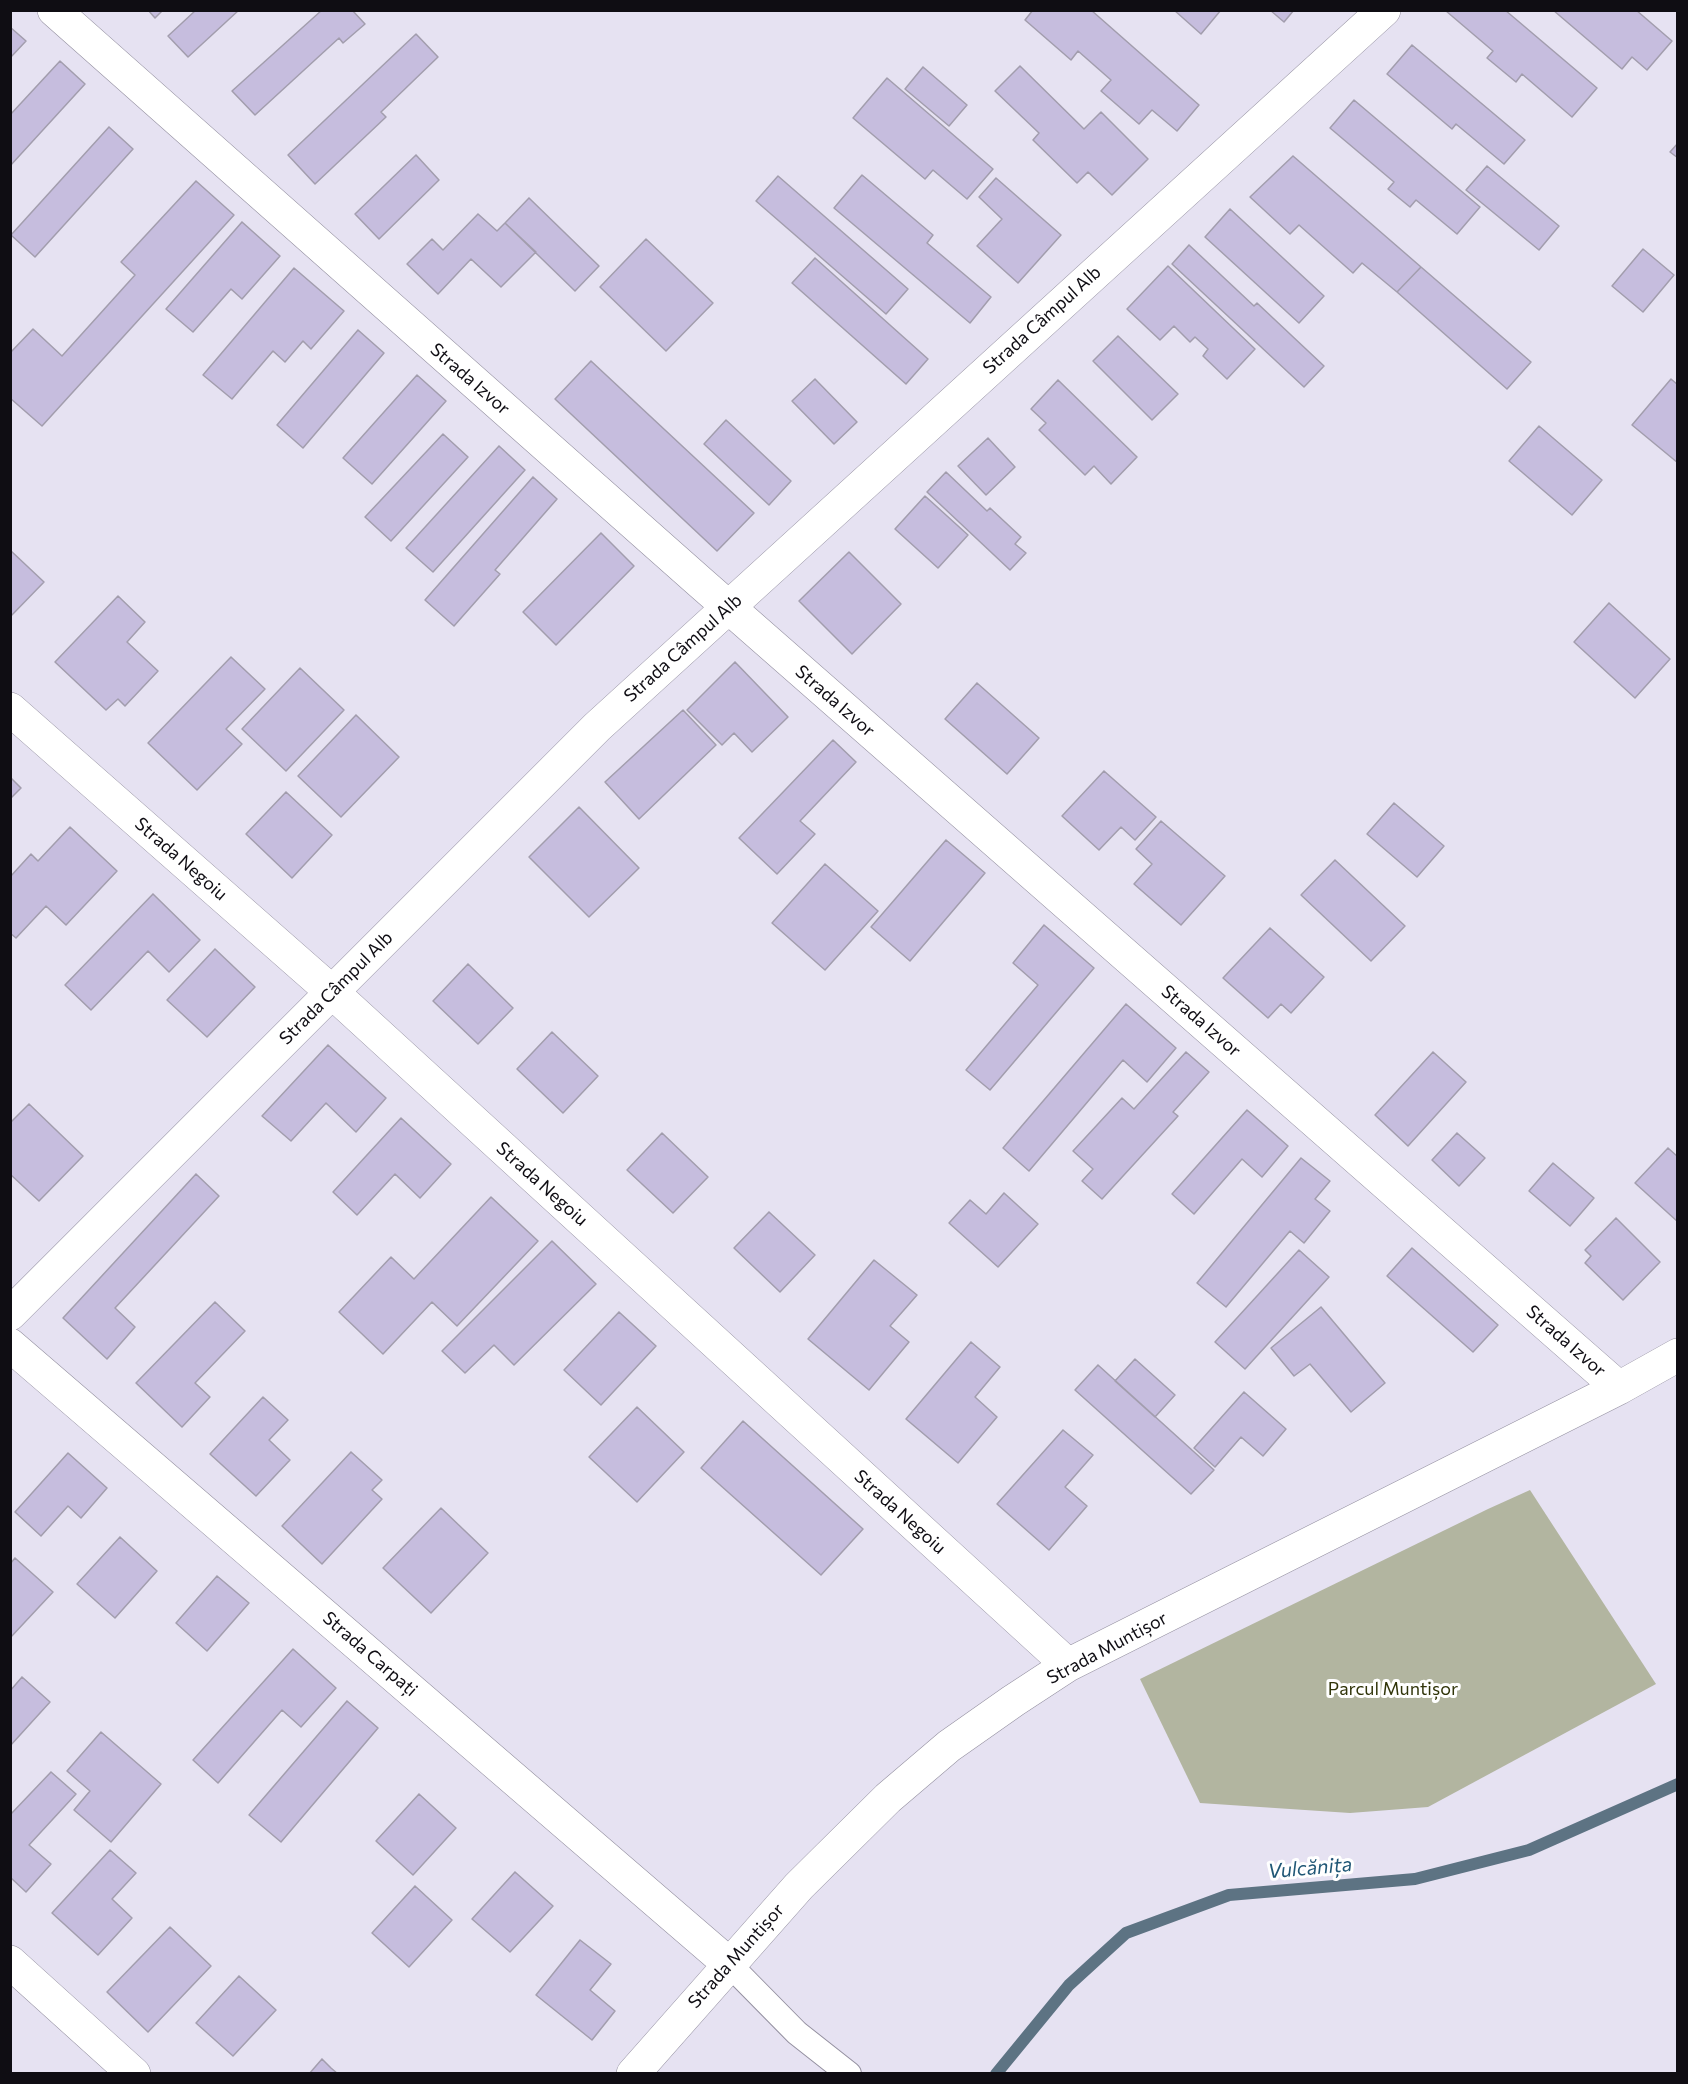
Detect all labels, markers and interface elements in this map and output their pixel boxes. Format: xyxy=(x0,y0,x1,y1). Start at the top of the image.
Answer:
street label: Strada Câmpul Alb xyxy=(979,261,1105,379)
street label: Strada Izvor xyxy=(426,339,514,419)
street label: Strada Câmpul Alb xyxy=(620,589,746,707)
street label: Strada Izvor xyxy=(791,661,879,741)
street label: Strada Negoiu xyxy=(130,813,232,905)
street label: Strada Câmpul Alb xyxy=(275,927,397,1049)
street label: Strada Izvor xyxy=(1157,981,1245,1061)
street label: Strada Negoiu xyxy=(492,1137,592,1231)
street label: Strada Izvor xyxy=(1522,1301,1610,1381)
street label: Strada Negoiu xyxy=(850,1465,950,1559)
street label: Strada Carpați xyxy=(318,1607,422,1701)
street label: Strada Muntișor xyxy=(1043,1607,1171,1689)
park label: Parcul Muntișor xyxy=(1328,1678,1458,1700)
water label: Vulcănița xyxy=(1267,1852,1353,1884)
street label: Strada Muntișor xyxy=(683,1899,789,2013)

